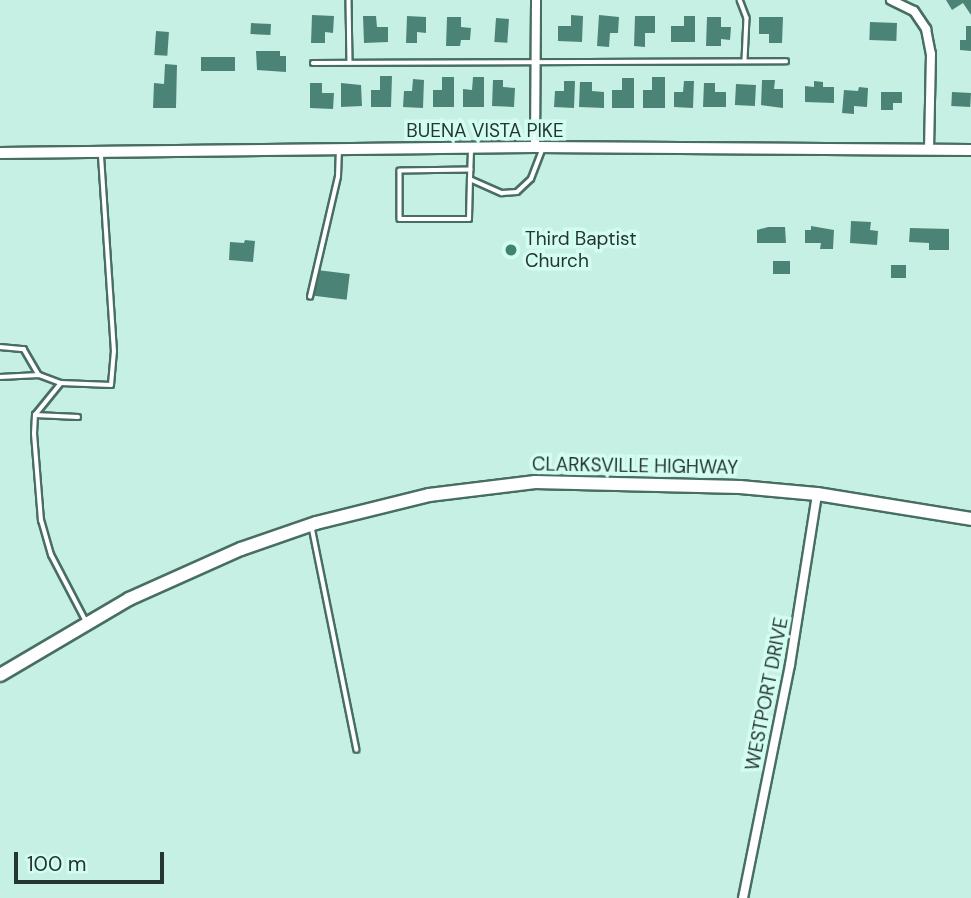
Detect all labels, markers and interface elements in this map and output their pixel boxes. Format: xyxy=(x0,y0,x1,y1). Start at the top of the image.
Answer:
street label: BUENA VISTA PIKE xyxy=(406,120,564,142)
place label: Third Baptist Church xyxy=(525,228,637,272)
marker: Third Baptist Church xyxy=(503,242,519,258)
street label: CLARKSVILLE HIGHWAY xyxy=(532,453,738,479)
street label: WESTPORT DRIVE xyxy=(741,616,793,772)
scale bar xyxy=(18,838,168,882)
text: 100 m xyxy=(27,850,87,878)

